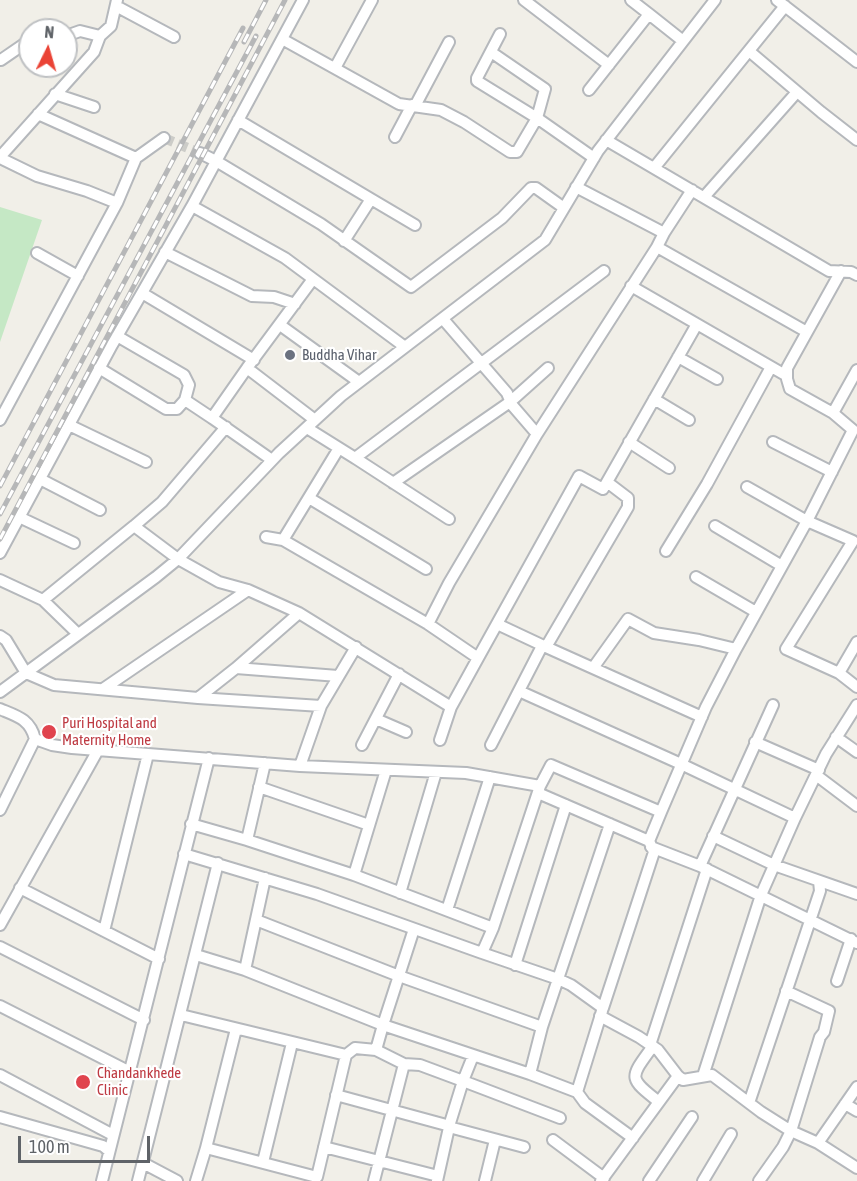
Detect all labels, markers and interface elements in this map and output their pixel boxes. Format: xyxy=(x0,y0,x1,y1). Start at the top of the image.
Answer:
north arrow xyxy=(18,18,78,78)
text: N xyxy=(44,23,55,41)
place label: Buddha Vihar xyxy=(302,346,376,364)
marker: Buddha Vihar xyxy=(283,348,297,362)
place label: Puri Hospital and Maternity Home xyxy=(62,714,157,749)
marker: Puri Hospital and Maternity Home xyxy=(40,723,58,741)
place label: Chandankhede Clinic xyxy=(97,1064,181,1099)
marker: Chandankhede Clinic xyxy=(74,1073,92,1091)
scale bar xyxy=(21,1124,153,1162)
text: 100 m xyxy=(29,1136,70,1157)

